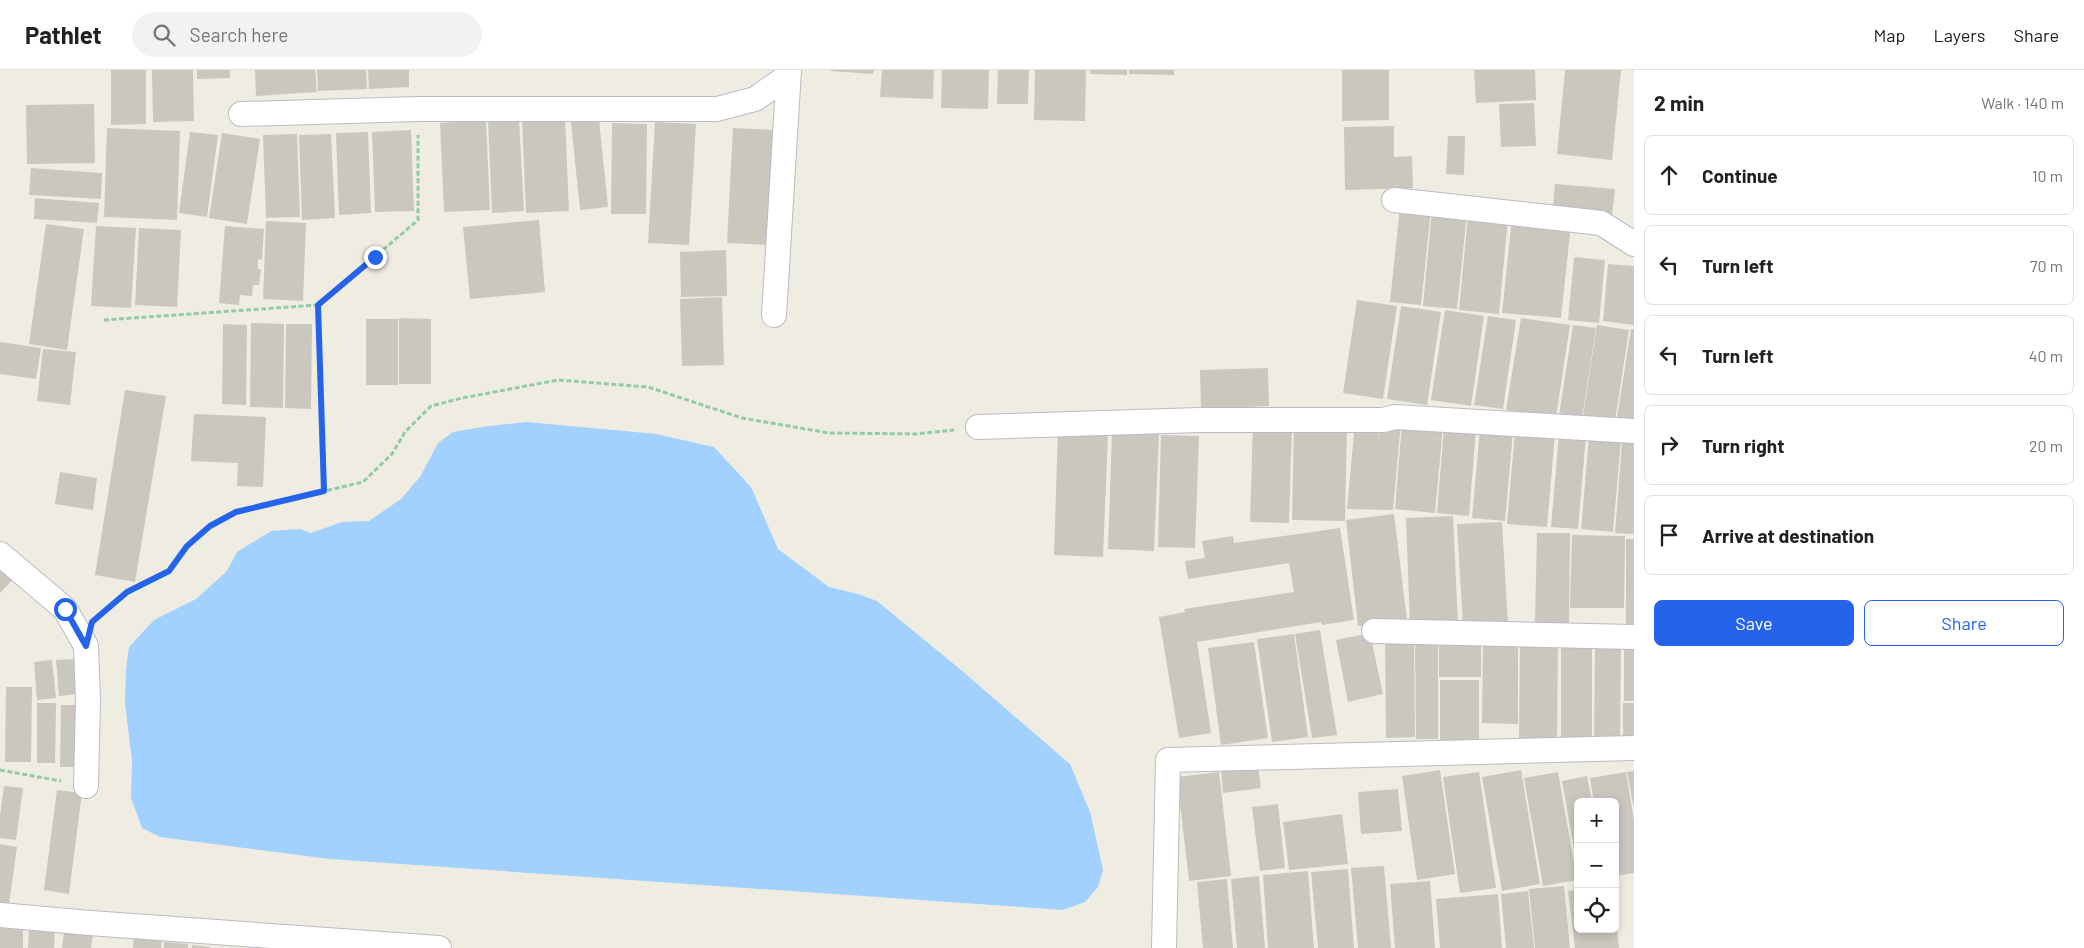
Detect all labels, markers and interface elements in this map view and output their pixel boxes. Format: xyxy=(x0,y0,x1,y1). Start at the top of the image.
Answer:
search box xyxy=(132,12,482,57)
text: Pathlet xyxy=(25,20,102,49)
icon: search xyxy=(150,21,178,49)
text: Search here xyxy=(190,23,288,46)
text: Map xyxy=(1873,24,1905,46)
text: Layers xyxy=(1933,24,1986,46)
text: Share xyxy=(2014,24,2059,46)
text: 2 min xyxy=(1654,90,1704,115)
text: Walk · 140 m xyxy=(1981,93,2064,112)
icon: ahead xyxy=(1655,161,1683,189)
text: Continue xyxy=(1702,164,1778,187)
text: 10 m xyxy=(2032,166,2063,185)
route end xyxy=(364,246,387,269)
icon: left xyxy=(1655,251,1683,279)
text: Turn left xyxy=(1702,254,1773,277)
text: 70 m xyxy=(2030,256,2063,275)
icon: left xyxy=(1655,341,1683,369)
text: Turn left xyxy=(1702,344,1773,367)
text: 40 m xyxy=(2029,346,2063,365)
icon: right xyxy=(1655,431,1683,459)
text: Turn right xyxy=(1702,434,1784,457)
text: 20 m xyxy=(2029,436,2063,455)
icon: arrive xyxy=(1655,521,1683,549)
text: Arrive at destination xyxy=(1702,524,1874,547)
route start xyxy=(54,598,77,621)
button: Save xyxy=(1654,600,1854,646)
button: Share xyxy=(1864,600,2064,646)
map controls xyxy=(1574,798,1619,933)
button: + xyxy=(1574,798,1619,843)
button: − xyxy=(1574,843,1619,888)
button: locate xyxy=(1574,888,1619,933)

